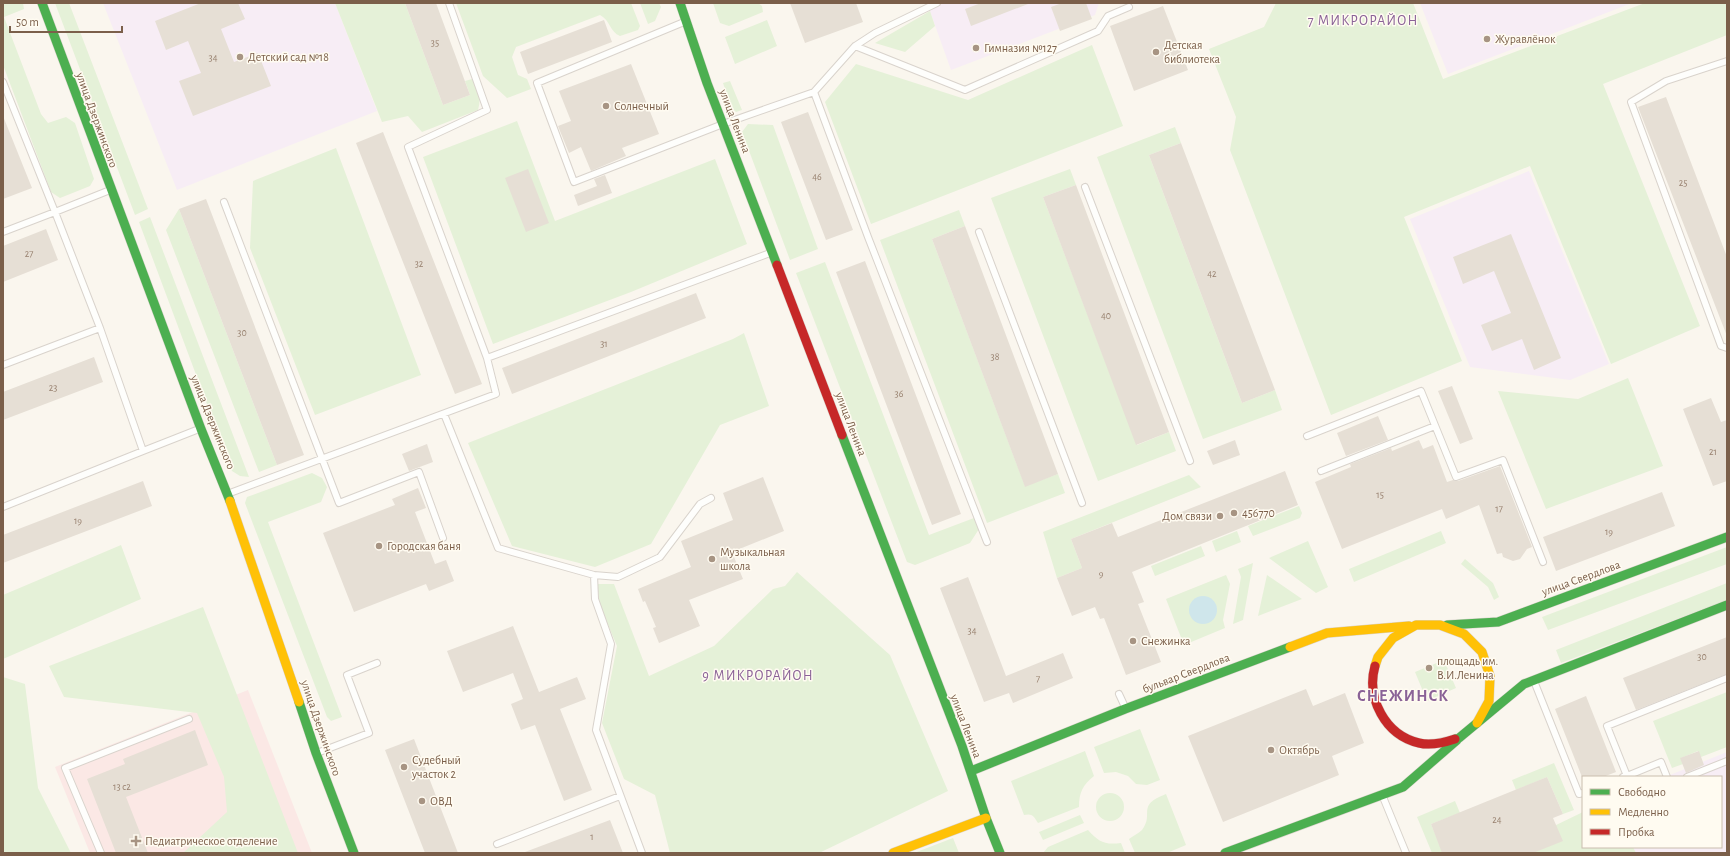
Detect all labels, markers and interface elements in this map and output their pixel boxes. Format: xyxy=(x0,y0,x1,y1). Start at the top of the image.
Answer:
scale bar xyxy=(10,8,122,34)
district label: 7 МИКРОРАЙОН xyxy=(1308,13,1418,28)
text: 50 m xyxy=(16,16,39,28)
place label: Журавлёнок xyxy=(1495,33,1556,46)
marker: Журавлёнок xyxy=(1482,34,1492,44)
house number: 35 xyxy=(431,38,439,48)
place label: Детская библиотека xyxy=(1164,39,1220,65)
place label: Гимназия №127 xyxy=(984,42,1057,54)
marker: Гимназия №127 xyxy=(971,43,981,53)
marker: Детская библиотека xyxy=(1151,47,1161,57)
place label: Детский сад №18 xyxy=(248,51,329,63)
marker: Детский сад №18 xyxy=(235,52,245,62)
house number: 34 xyxy=(209,53,218,63)
street label: улица Дзержинского xyxy=(73,70,120,170)
street label: улица Ленина xyxy=(716,86,753,155)
place label: Солнечный xyxy=(614,100,669,112)
marker: Солнечный xyxy=(601,101,611,111)
house number: 46 xyxy=(812,172,822,182)
house number: 25 xyxy=(1679,178,1687,188)
house number: 27 xyxy=(25,249,33,259)
house number: 32 xyxy=(415,259,424,269)
house number: 42 xyxy=(1207,269,1217,279)
house number: 40 xyxy=(1101,311,1111,321)
house number: 30 xyxy=(237,328,247,338)
house number: 31 xyxy=(600,339,608,349)
house number: 38 xyxy=(991,352,1000,362)
street label: улица Дзержинского xyxy=(187,372,237,471)
house number: 23 xyxy=(49,383,57,393)
street label: улица Ленина xyxy=(832,389,869,458)
house number: 36 xyxy=(895,389,904,399)
house number: 21 xyxy=(1709,447,1717,457)
house number: 15 xyxy=(1376,490,1384,500)
house number: 17 xyxy=(1495,504,1503,514)
place label: 456770 xyxy=(1242,507,1275,519)
marker: 456770 xyxy=(1229,508,1239,518)
place label: Дом связи xyxy=(1162,510,1212,522)
marker: Дом связи xyxy=(1215,511,1225,521)
house number: 19 xyxy=(74,516,82,526)
house number: 19 xyxy=(1605,527,1613,537)
place label: Городская баня xyxy=(387,540,461,552)
marker: Городская баня xyxy=(374,541,384,551)
place label: Музыкальная школа xyxy=(720,546,785,572)
marker: Музыкальная школа xyxy=(707,554,717,564)
street label: улица Свердлова xyxy=(1539,558,1623,599)
house number: 9 xyxy=(1099,569,1104,579)
house number: 34 xyxy=(968,626,977,636)
place label: Снежинка xyxy=(1141,635,1191,647)
marker: Снежинка xyxy=(1128,636,1138,646)
street label: бульвар Свердлова xyxy=(1141,651,1232,696)
house number: 30 xyxy=(1697,652,1707,662)
place label: площадь им. В.И.Ленина xyxy=(1437,655,1498,681)
marker: площадь им. В.И.Ленина xyxy=(1424,663,1434,673)
district label: 9 МИКРОРАЙОН xyxy=(702,668,814,683)
house number: 7 xyxy=(1036,674,1040,684)
street label: улица Дзержинского xyxy=(298,678,343,778)
district label: СНЕЖИНСК xyxy=(1357,688,1449,704)
street label: улица Ленина xyxy=(947,691,984,760)
place label: Октябрь xyxy=(1279,744,1319,756)
marker: Октябрь xyxy=(1266,745,1276,755)
place label: Судебный участок 2 xyxy=(411,754,461,781)
marker: Судебный участок 2 xyxy=(399,762,409,772)
legend xyxy=(1582,776,1722,848)
house number: 13 с2 xyxy=(113,782,131,792)
text: Свободно xyxy=(1618,786,1666,798)
place label: ОВД xyxy=(430,795,453,807)
marker: ОВД xyxy=(417,796,427,806)
text: Медленно xyxy=(1618,806,1669,818)
house number: 24 xyxy=(1492,815,1502,825)
text: Пробка xyxy=(1618,826,1655,838)
house number: 1 xyxy=(590,832,594,842)
marker: Педиатрическое отделение xyxy=(130,835,142,847)
place label: Педиатрическое отделение xyxy=(145,835,277,847)

